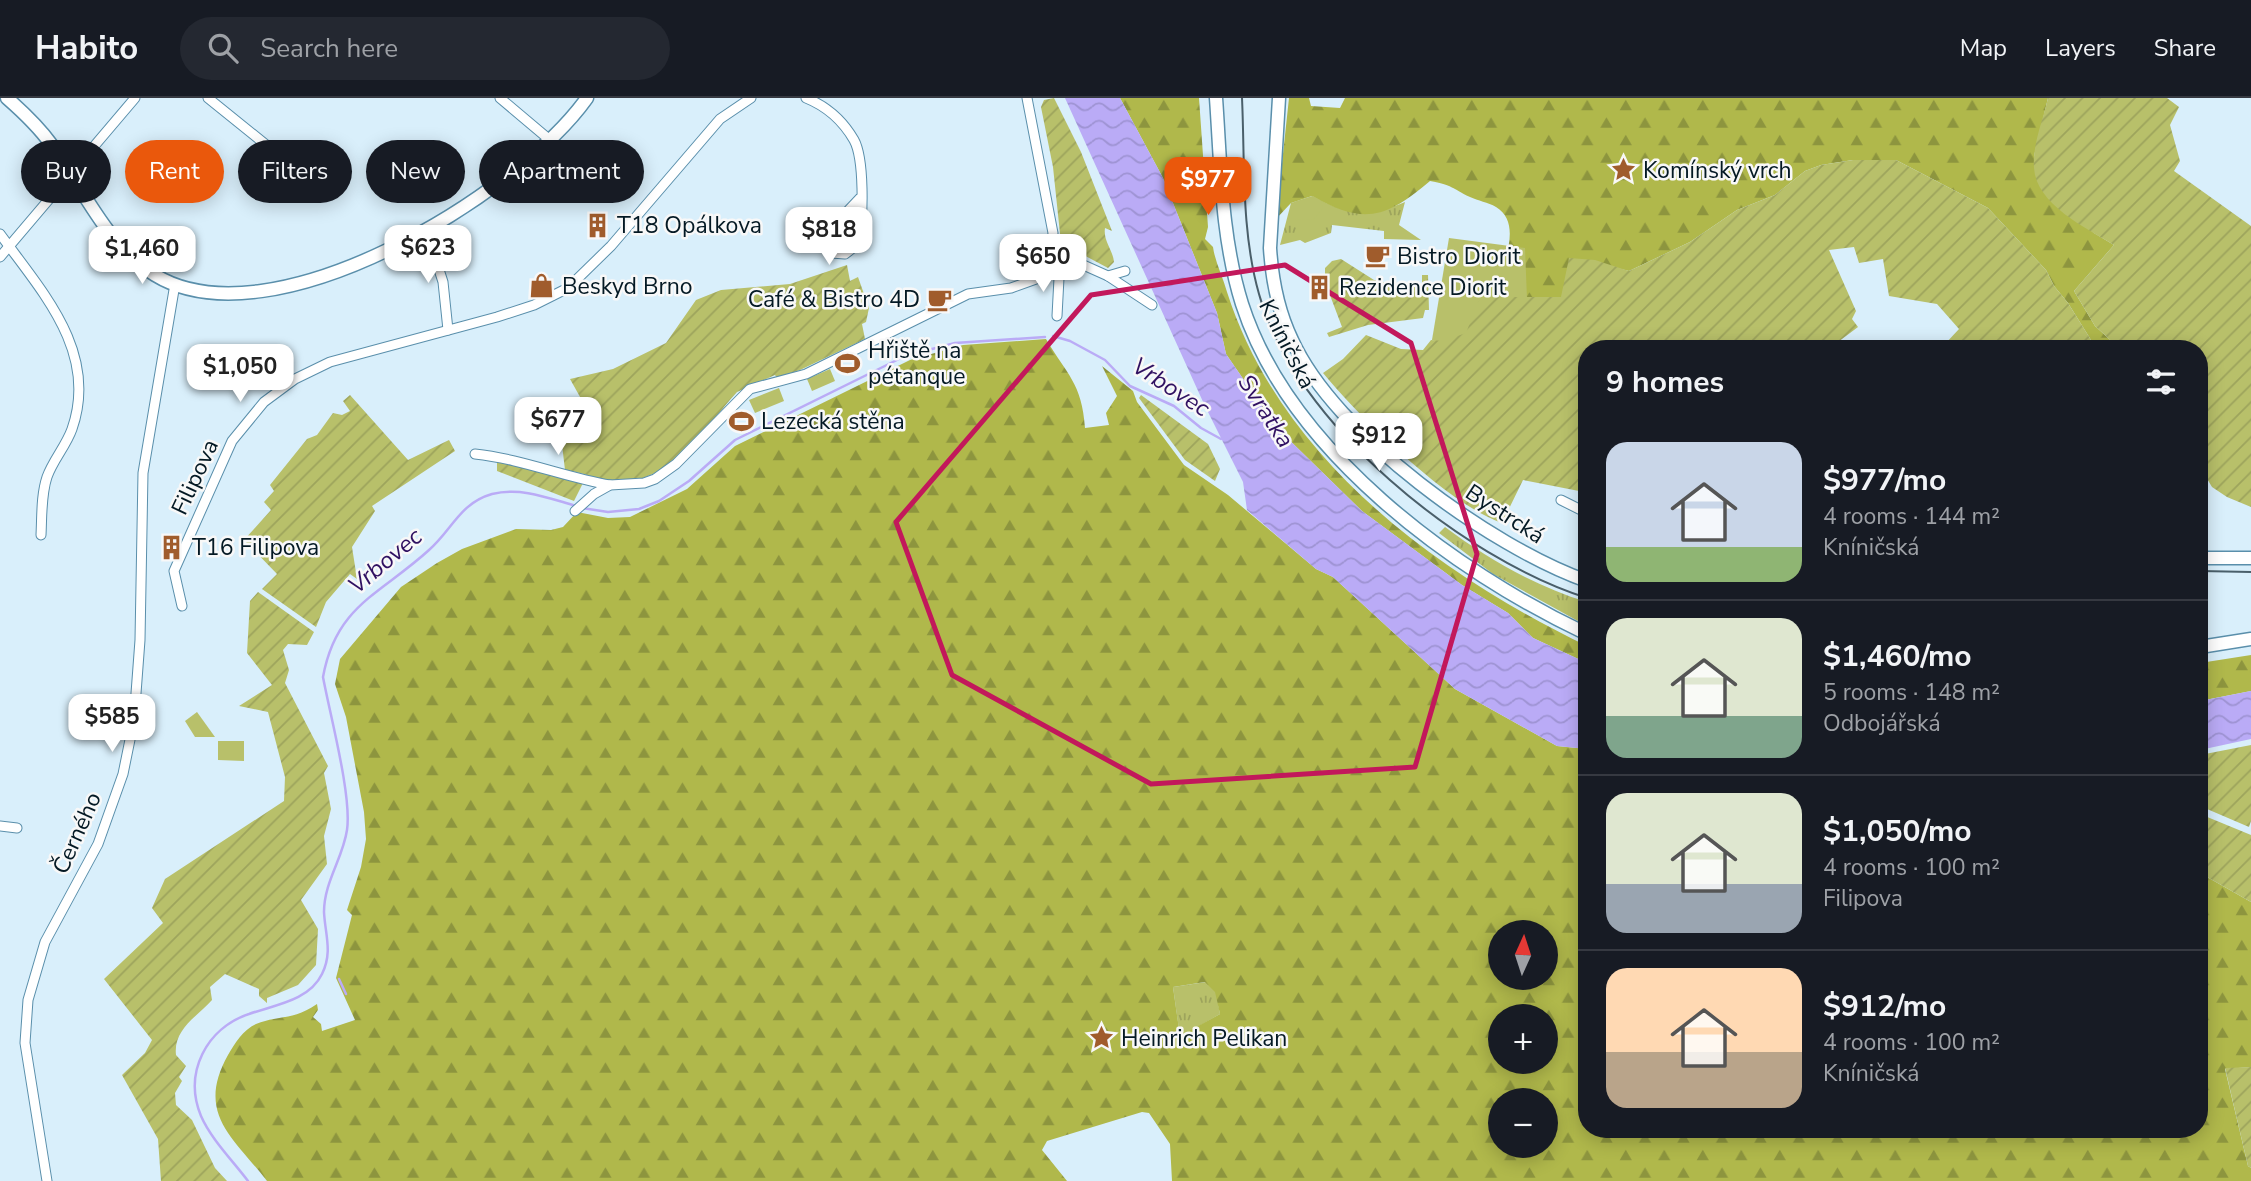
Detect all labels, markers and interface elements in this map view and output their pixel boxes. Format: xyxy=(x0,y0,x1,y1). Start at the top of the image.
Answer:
search box xyxy=(180,17,670,80)
text: Habito xyxy=(35,26,138,71)
icon: search xyxy=(204,29,242,67)
text: Search here xyxy=(260,31,398,66)
text: Map xyxy=(1960,32,2007,64)
text: Layers xyxy=(2045,32,2116,64)
text: Share xyxy=(2154,32,2216,64)
chip: Buy xyxy=(21,140,111,203)
chip: Rent xyxy=(125,140,224,203)
chip: Filters xyxy=(238,140,352,203)
chip: New xyxy=(366,140,465,203)
chip: Apartment xyxy=(479,140,644,203)
place label: Komínský vrch xyxy=(1643,155,1792,186)
place icon: Komínský vrch xyxy=(1609,156,1637,184)
pin: $977 xyxy=(1167,158,1249,217)
text: $977 xyxy=(1180,164,1236,195)
pin: $818 xyxy=(788,208,870,267)
place label: T18 Opálkova xyxy=(617,210,762,241)
building icon: T18 Opálkova xyxy=(583,211,611,239)
text: $818 xyxy=(801,214,857,245)
pin: $1,460 xyxy=(85,226,199,286)
pin: $623 xyxy=(387,226,469,285)
text: $623 xyxy=(400,232,456,263)
text: $1,460 xyxy=(105,233,179,264)
pin: $650 xyxy=(1002,234,1084,294)
text: $650 xyxy=(1015,241,1071,272)
place label: Bistro Diorit xyxy=(1397,241,1521,272)
cafe icon: Bistro Diorit xyxy=(1363,242,1391,270)
place label: Beskyd Brno xyxy=(562,271,693,302)
shop icon: Beskyd Brno xyxy=(528,272,556,300)
place label: Rezidence Diorit xyxy=(1339,272,1507,303)
building icon: Rezidence Diorit xyxy=(1305,273,1333,301)
place label: Café & Bistro 4D xyxy=(748,284,920,315)
cafe icon: Café & Bistro 4D xyxy=(926,285,954,313)
street label: Kníničská xyxy=(1251,294,1323,394)
place label: Hřiště na pétanque xyxy=(868,335,966,392)
pin: $1,050 xyxy=(183,344,297,404)
sports icon: Hřiště na pétanque xyxy=(834,349,862,377)
water label: Vrbovec xyxy=(1126,350,1217,425)
text: $1,050 xyxy=(203,351,277,382)
text: 9 homes xyxy=(1606,362,1724,403)
icon: filters xyxy=(2142,363,2180,401)
water label: Svratka xyxy=(1230,368,1302,454)
pin: $677 xyxy=(517,398,599,457)
text: $677 xyxy=(530,404,586,435)
place label: Lezecká stěna xyxy=(761,406,905,437)
sports icon: Lezecká stěna xyxy=(727,407,755,435)
pin: $912 xyxy=(1338,414,1420,473)
text: $912 xyxy=(1351,420,1407,451)
street label: Filipova xyxy=(164,434,226,520)
text: $977/mo xyxy=(1823,460,1946,501)
icon: home xyxy=(1662,470,1746,554)
street label: Bystrcká xyxy=(1459,477,1551,551)
text: 4 rooms · 144 m² xyxy=(1823,501,2000,532)
water label: Vrbovec xyxy=(341,520,429,601)
place label: T16 Filipova xyxy=(192,532,319,563)
text: Kníničská xyxy=(1823,532,1919,563)
building icon: T16 Filipova xyxy=(158,533,186,561)
text: $1,460/mo xyxy=(1823,636,1972,677)
icon: home xyxy=(1662,646,1746,730)
text: 5 rooms · 148 m² xyxy=(1823,677,2000,708)
pin: $585 xyxy=(71,694,153,754)
text: $585 xyxy=(84,701,140,732)
text: Odbojářská xyxy=(1823,708,1941,739)
street label: Černého xyxy=(45,787,109,879)
text: $1,050/mo xyxy=(1823,811,1972,852)
icon: home xyxy=(1662,821,1746,905)
text: 4 rooms · 100 m² xyxy=(1823,852,2000,883)
text: Filipova xyxy=(1823,883,1903,914)
north arrow xyxy=(1488,920,1558,990)
map controls xyxy=(1488,920,1558,1158)
text: $912/mo xyxy=(1823,986,1946,1027)
icon: home xyxy=(1662,996,1746,1080)
button: + xyxy=(1488,1004,1558,1074)
place label: Heinrich Pelikan xyxy=(1121,1023,1287,1054)
place icon: Heinrich Pelikan xyxy=(1087,1024,1115,1052)
text: 4 rooms · 100 m² xyxy=(1823,1027,2000,1058)
text: Kníničská xyxy=(1823,1058,1919,1089)
button: − xyxy=(1488,1088,1558,1158)

